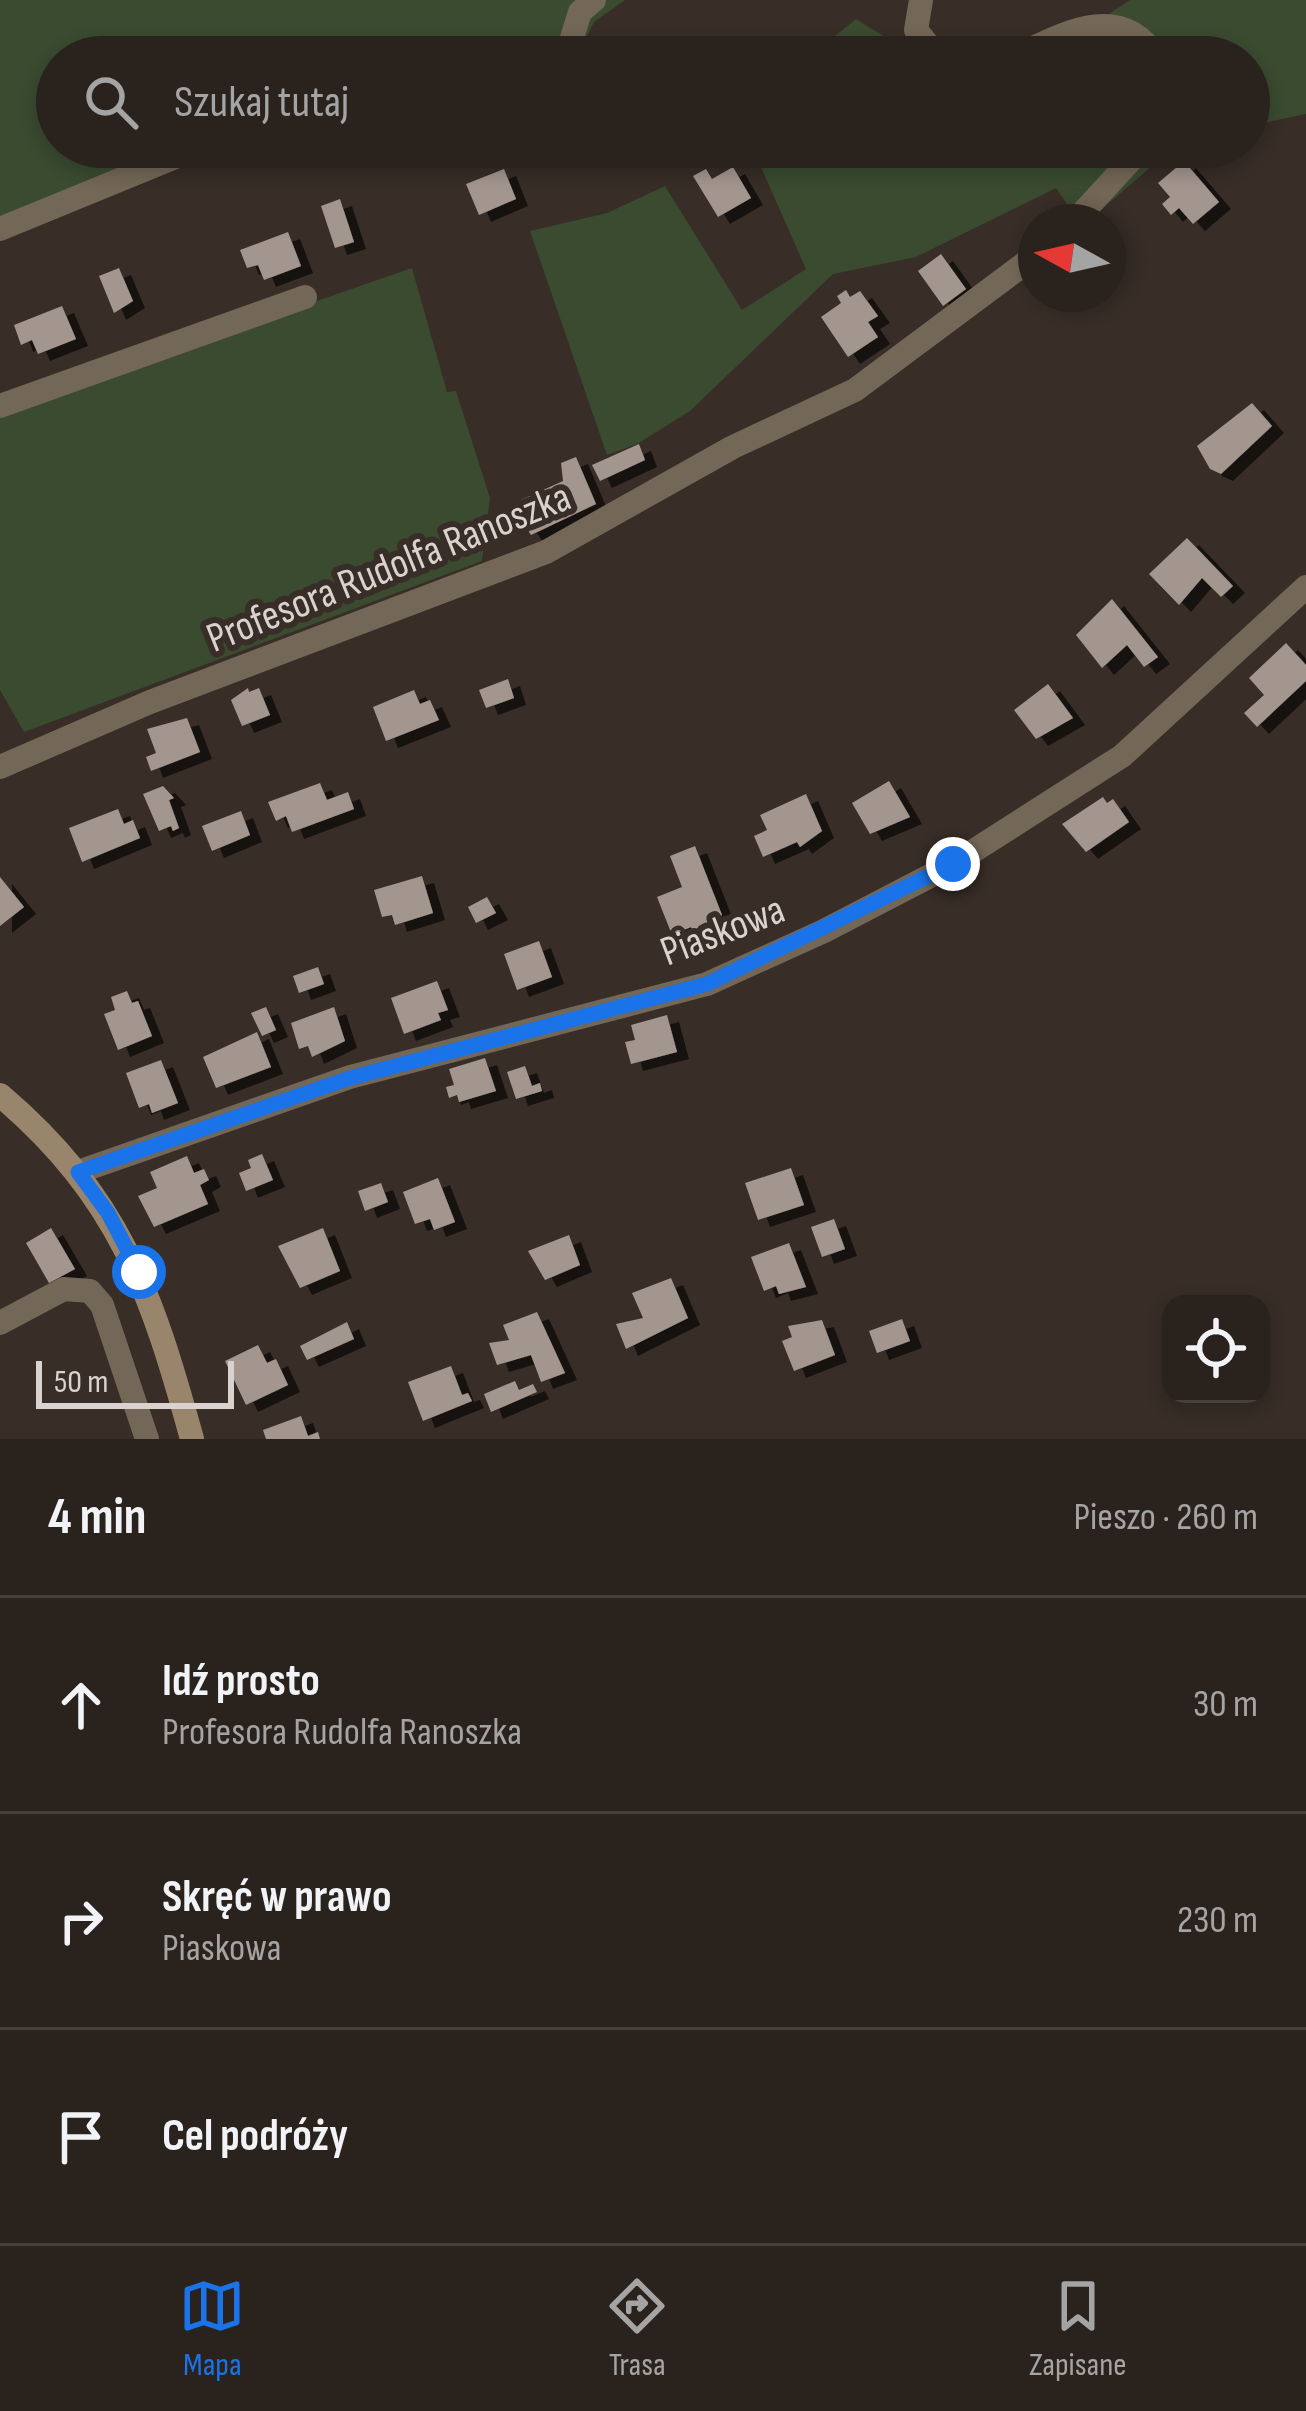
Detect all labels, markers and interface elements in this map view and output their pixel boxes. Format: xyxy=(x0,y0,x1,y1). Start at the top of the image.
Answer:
search box xyxy=(36,36,1270,168)
icon: search xyxy=(78,69,144,135)
text: Szukaj tutaj xyxy=(174,75,349,130)
north arrow xyxy=(1018,204,1126,312)
street label: Profesora Rudolfa Ranoszka xyxy=(200,472,578,665)
route end xyxy=(926,837,980,891)
street label: Piaskowa xyxy=(654,884,792,978)
route start xyxy=(112,1245,166,1299)
map controls xyxy=(1162,1295,1270,1403)
button: locate xyxy=(1162,1295,1270,1403)
scale bar xyxy=(36,1355,234,1408)
text: 50 m xyxy=(54,1362,108,1402)
text: 4 min xyxy=(48,1487,147,1548)
text: Pieszo · 260 m xyxy=(1074,1494,1258,1541)
text: Idź prosto xyxy=(162,1654,320,1709)
icon: ahead xyxy=(48,1672,114,1738)
text: 30 m xyxy=(1193,1681,1258,1728)
text: Profesora Rudolfa Ranoszka xyxy=(162,1709,522,1756)
text: Skręć w prawo xyxy=(162,1870,392,1925)
icon: right xyxy=(48,1888,114,1954)
text: 230 m xyxy=(1177,1897,1258,1944)
text: Piaskowa xyxy=(162,1925,281,1972)
icon: arrive xyxy=(48,2104,114,2170)
text: Cel podróży xyxy=(162,2109,348,2164)
tab: Mapa xyxy=(179,2273,245,2385)
tab: Trasa xyxy=(604,2273,670,2385)
tab: Zapisane xyxy=(1029,2273,1127,2385)

